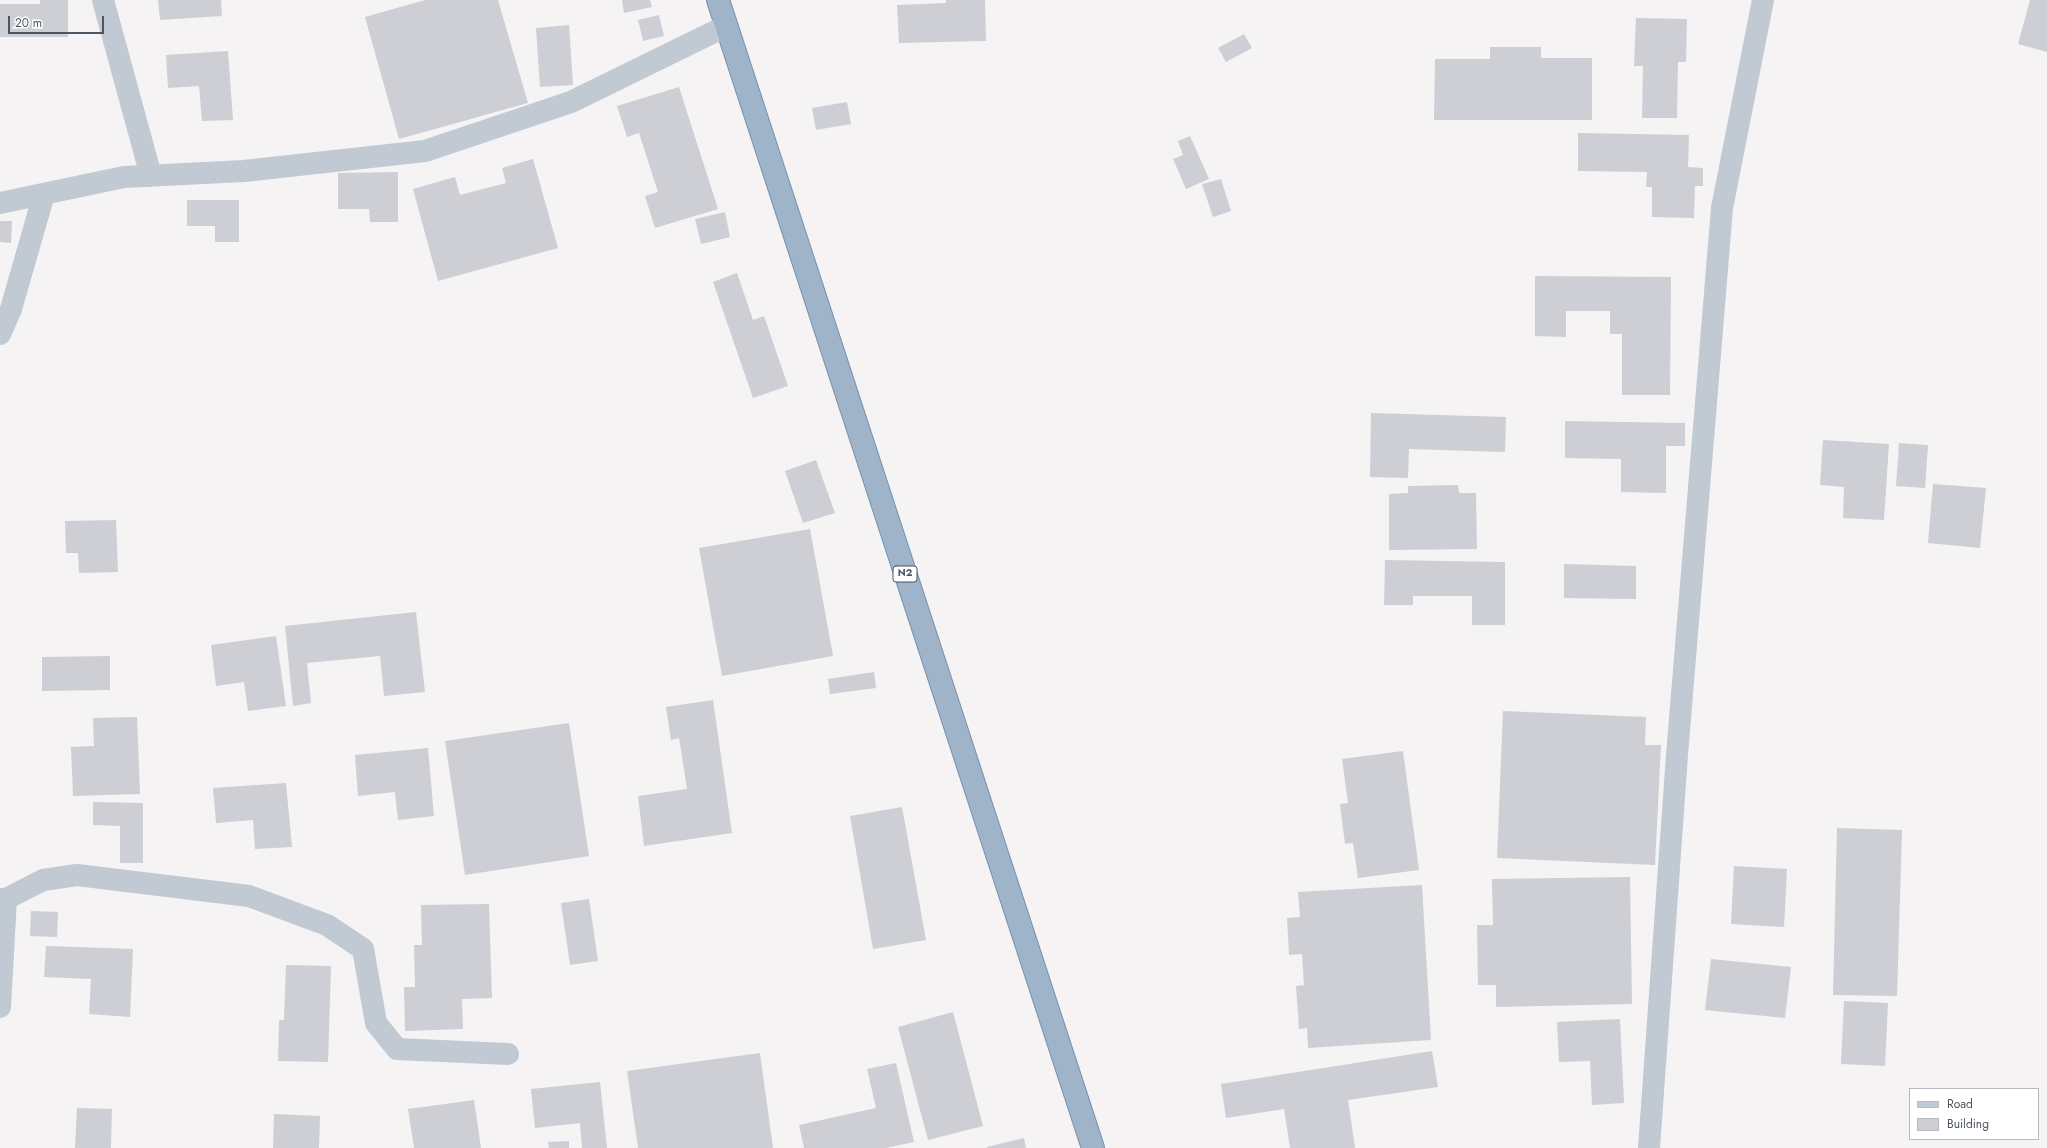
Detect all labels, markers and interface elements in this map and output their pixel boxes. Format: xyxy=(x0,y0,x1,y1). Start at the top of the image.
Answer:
scale bar xyxy=(10,8,106,34)
text: 20 m xyxy=(15,14,42,32)
road number: N2 xyxy=(893,566,917,582)
legend xyxy=(1909,1088,2039,1140)
text: Road xyxy=(1947,1095,1973,1113)
text: Building xyxy=(1947,1115,1989,1133)

